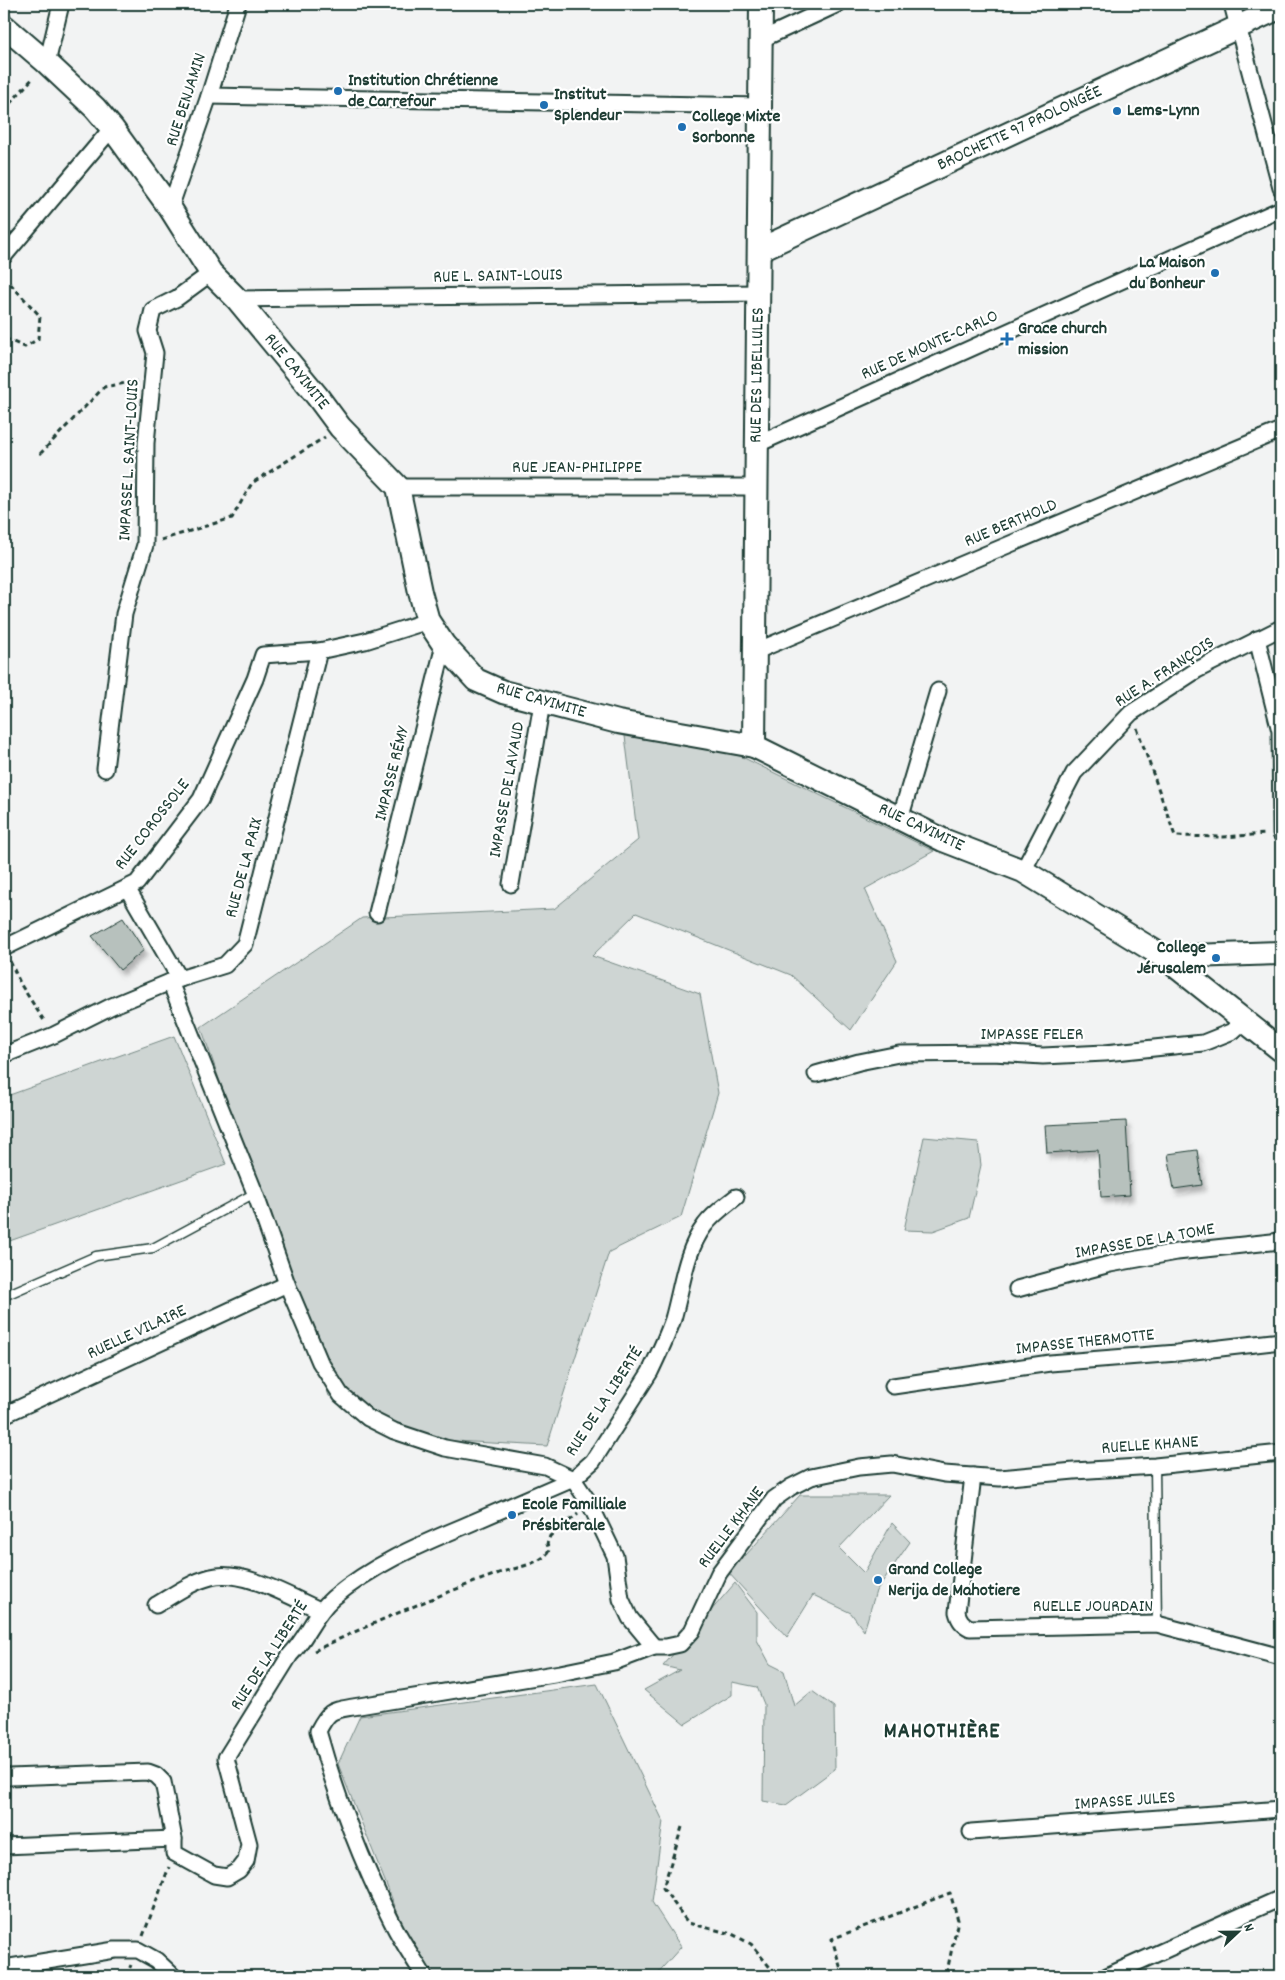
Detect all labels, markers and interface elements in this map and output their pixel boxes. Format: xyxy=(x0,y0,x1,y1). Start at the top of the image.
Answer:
street label: RUE BENJAMIN xyxy=(160,50,214,150)
place label: Institution Chrétienne de Carrefour xyxy=(348,69,498,115)
street label: BROCHETTE 97 PROLONGÉE xyxy=(934,80,1106,178)
place label: Institut Splendeur xyxy=(554,83,622,129)
marker: Institution Chrétienne de Carrefour xyxy=(332,85,344,97)
marker: Institut Splendeur xyxy=(538,99,550,111)
place label: Lems-Lynn xyxy=(1127,99,1200,124)
place label: College Mixte Sorbonne xyxy=(692,105,780,151)
marker: Lems-Lynn xyxy=(1111,105,1123,117)
marker: College Mixte Sorbonne xyxy=(676,121,688,133)
place label: La Maison du Bonheur xyxy=(1129,251,1205,297)
street label: RUE L. SAINT-LOUIS xyxy=(433,263,563,291)
marker: La Maison du Bonheur xyxy=(1209,267,1221,279)
street label: RUE DE MONTE-CARLO xyxy=(857,305,1003,387)
street label: RUE DES LIBELLULES xyxy=(744,307,772,443)
place label: Grace church mission xyxy=(1018,317,1107,363)
street label: RUE CAYIMITE xyxy=(257,328,335,416)
marker: Grace church mission xyxy=(1000,332,1014,346)
street label: IMPASSE L. SAINT-LOUIS xyxy=(113,378,147,542)
street label: RUE JEAN-PHILIPPE xyxy=(512,456,642,481)
street label: RUE BERTHOLD xyxy=(961,493,1061,555)
street label: RUE A. FRANÇOIS xyxy=(1110,631,1220,715)
street label: RUE CAYIMITE xyxy=(493,676,589,726)
street label: IMPASSE DE LAVAUD xyxy=(484,720,532,860)
street label: IMPASSE RÉMY xyxy=(369,723,417,824)
street label: RUE COROSSOLE xyxy=(109,774,197,876)
street label: RUE CAYIMITE xyxy=(874,797,968,859)
street label: RUE DE LA PAIX xyxy=(220,815,270,921)
place label: College Jérusalem xyxy=(1137,936,1206,982)
marker: College Jérusalem xyxy=(1210,952,1222,964)
street label: IMPASSE FELER xyxy=(981,1023,1083,1048)
street label: IMPASSE DE LA TOME xyxy=(1073,1217,1217,1267)
street label: RUELLE VILAIRE xyxy=(83,1299,191,1367)
street label: IMPASSE THERMOTTE xyxy=(1015,1323,1155,1363)
street label: RUE DE LA LIBERTÉ xyxy=(560,1342,650,1462)
street label: RUELLE KHANE xyxy=(1101,1430,1199,1462)
street label: RUELLE KHANE xyxy=(693,1482,771,1574)
place label: Ecole Familliale Présbiterale xyxy=(522,1493,626,1539)
marker: Ecole Familliale Présbiterale xyxy=(506,1509,518,1521)
place label: Grand College Nerija de Mahotiere xyxy=(888,1558,1020,1604)
marker: Grand College Nerija de Mahotiere xyxy=(872,1574,884,1586)
street label: RUELLE JOURDAIN xyxy=(1033,1595,1153,1620)
street label: RUE DE LA LIBERTÉ xyxy=(225,1596,315,1716)
district label: MAHOTHIÈRE xyxy=(884,1717,1000,1748)
street label: IMPASSE JULES xyxy=(1074,1786,1176,1818)
north arrow xyxy=(1212,1908,1262,1958)
text: N xyxy=(1238,1921,1259,1935)

